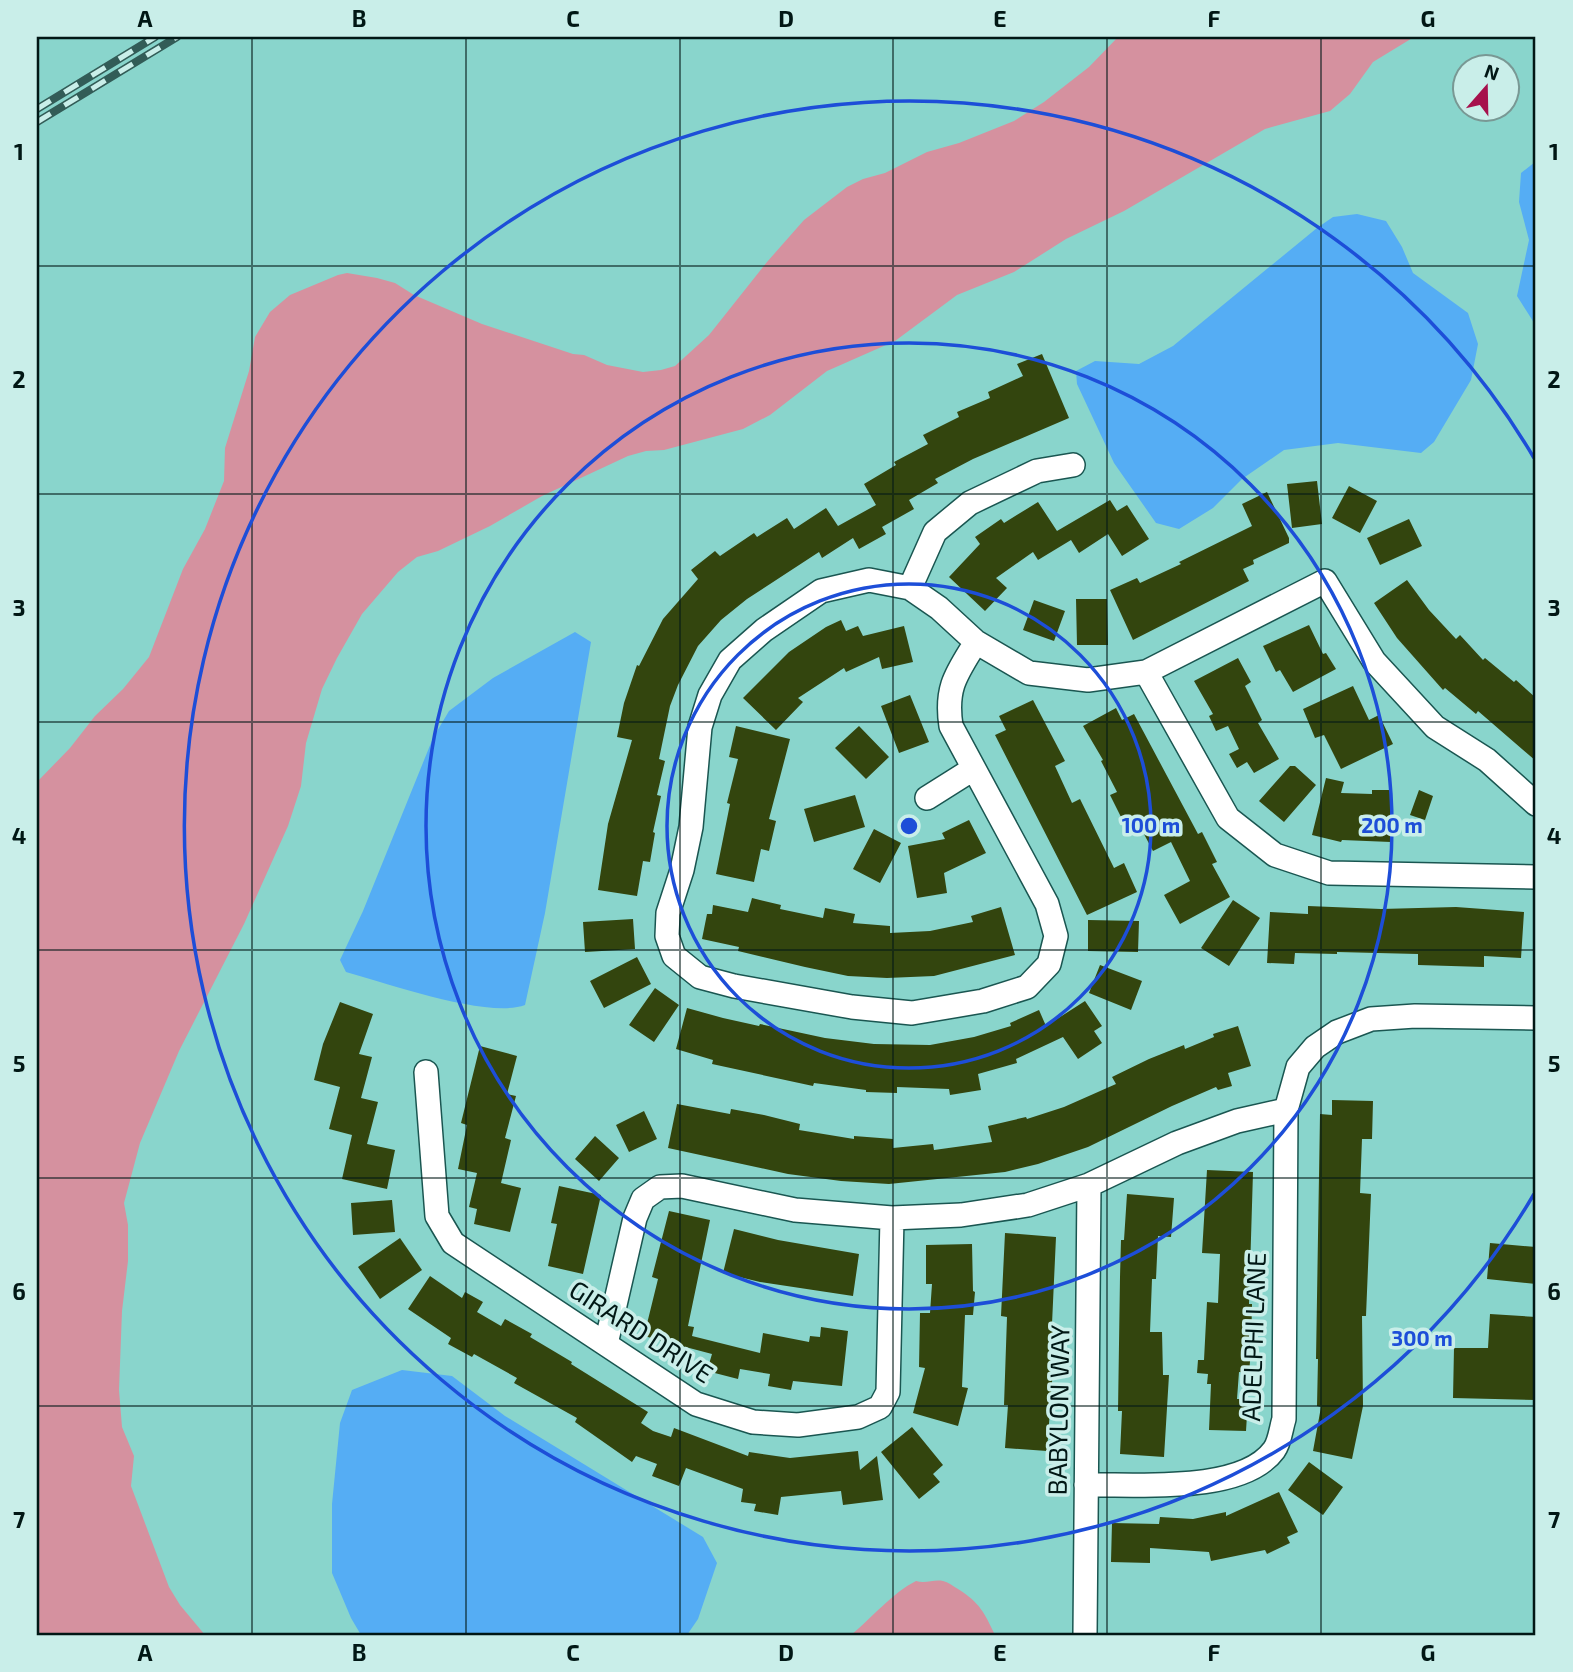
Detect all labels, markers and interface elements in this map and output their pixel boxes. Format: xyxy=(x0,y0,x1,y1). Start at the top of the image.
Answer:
text: A xyxy=(137,4,153,32)
text: B xyxy=(352,4,366,32)
text: C xyxy=(566,4,580,32)
text: D xyxy=(778,4,794,32)
text: E xyxy=(993,4,1007,32)
text: F xyxy=(1208,4,1221,32)
text: G xyxy=(1421,4,1435,32)
north arrow xyxy=(1450,52,1520,122)
text: N xyxy=(1482,58,1502,85)
text: 1 xyxy=(14,137,24,165)
text: 1 xyxy=(1549,137,1559,165)
text: 2 xyxy=(12,365,26,393)
text: 2 xyxy=(1547,365,1561,393)
text: 3 xyxy=(12,593,26,621)
text: 3 xyxy=(1547,593,1561,621)
text: 100 m xyxy=(1122,812,1180,837)
text: 200 m xyxy=(1361,812,1423,837)
centre of rings xyxy=(897,814,921,838)
text: 4 xyxy=(12,821,26,849)
text: 4 xyxy=(1547,821,1561,849)
text: 5 xyxy=(13,1049,25,1077)
text: 5 xyxy=(1548,1049,1560,1077)
street label: ADELPHI LANE xyxy=(1234,1252,1271,1422)
street label: GIRARD DRIVE xyxy=(564,1273,719,1389)
text: 6 xyxy=(12,1277,26,1305)
text: 6 xyxy=(1547,1277,1561,1305)
street label: BABYLON WAY xyxy=(1041,1324,1074,1496)
text: 300 m xyxy=(1391,1325,1453,1350)
text: 7 xyxy=(13,1505,25,1533)
text: 7 xyxy=(1548,1505,1560,1533)
text: A xyxy=(137,1638,153,1666)
text: B xyxy=(352,1638,366,1666)
text: C xyxy=(566,1638,580,1666)
text: D xyxy=(778,1638,794,1666)
text: E xyxy=(993,1638,1007,1666)
text: F xyxy=(1208,1638,1221,1666)
text: G xyxy=(1421,1638,1435,1666)

